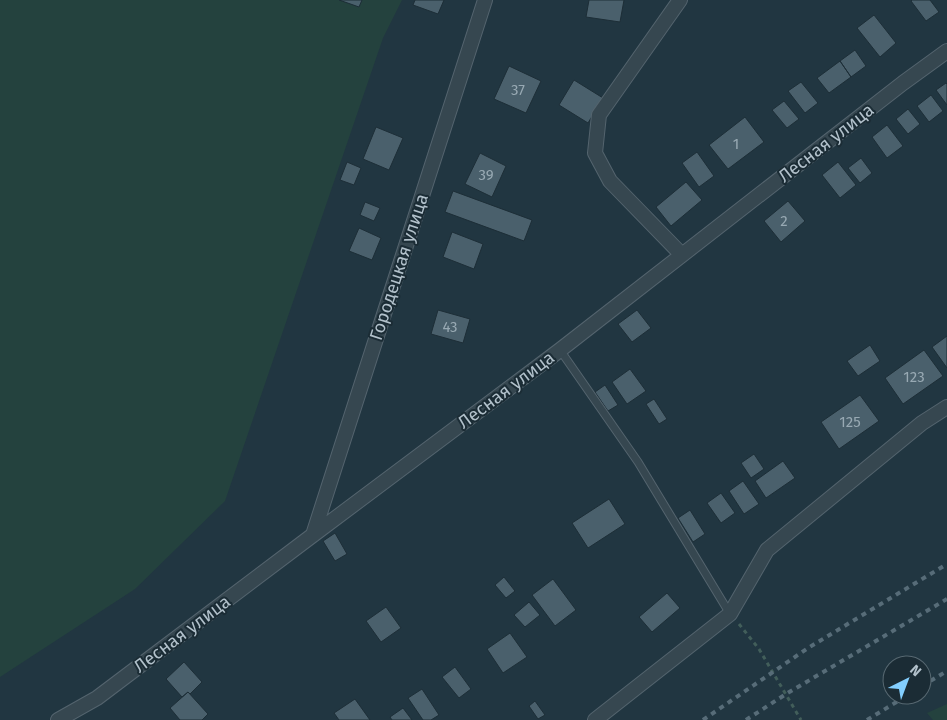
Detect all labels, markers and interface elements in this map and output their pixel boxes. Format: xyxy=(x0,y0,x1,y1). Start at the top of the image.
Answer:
house number: 37 xyxy=(511,81,525,99)
street label: Лесная улица xyxy=(774,99,878,187)
house number: 1 xyxy=(733,135,739,153)
house number: 39 xyxy=(478,166,494,184)
street label: Городецкая улица xyxy=(365,191,433,343)
house number: 2 xyxy=(780,212,788,230)
house number: 43 xyxy=(442,318,458,336)
street label: Лесная улица xyxy=(453,346,559,434)
house number: 123 xyxy=(903,368,925,386)
house number: 125 xyxy=(839,413,861,431)
street label: Лесная улица xyxy=(129,590,235,678)
north arrow xyxy=(882,655,932,705)
text: N xyxy=(906,661,925,680)

